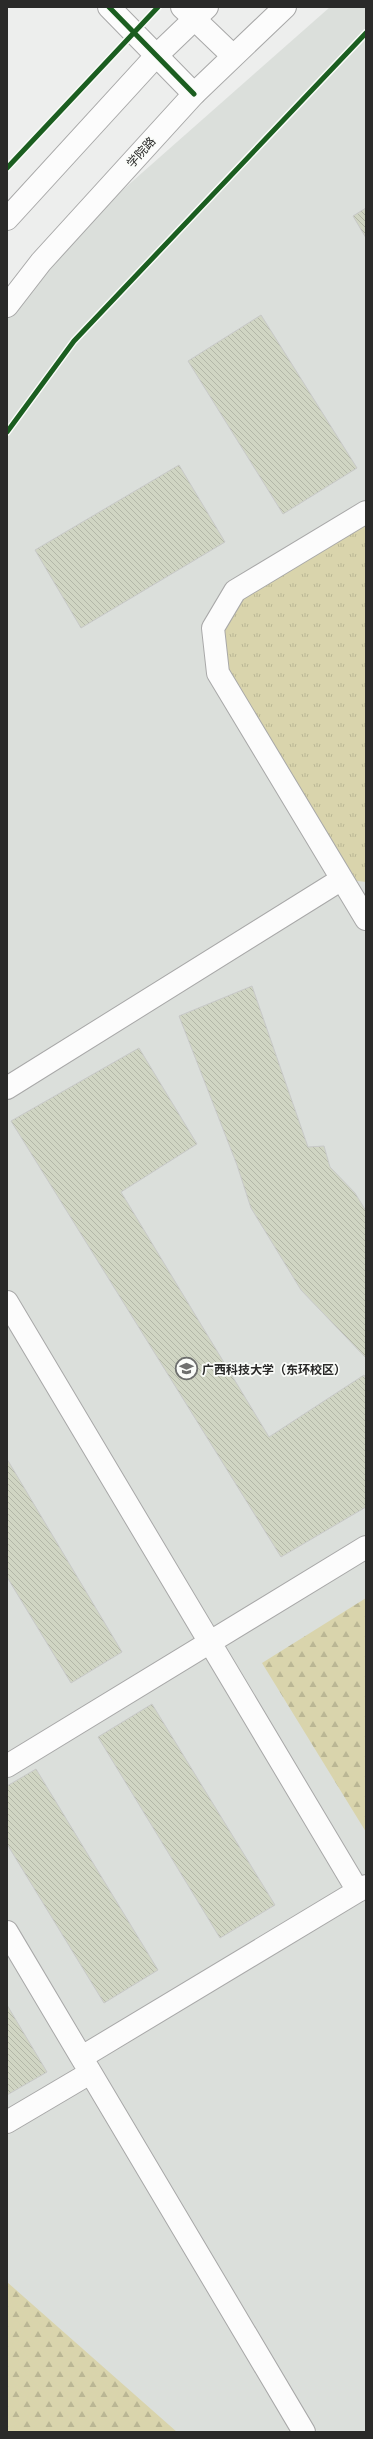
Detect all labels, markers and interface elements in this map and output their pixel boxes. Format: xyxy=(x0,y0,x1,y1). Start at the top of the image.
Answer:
street label: 学院路 xyxy=(123,134,159,170)
school or university icon: 广西科技大学（东环校区） xyxy=(173,1356,199,1382)
place label: 广西科技大学（东环校区） xyxy=(202,1362,346,1377)

